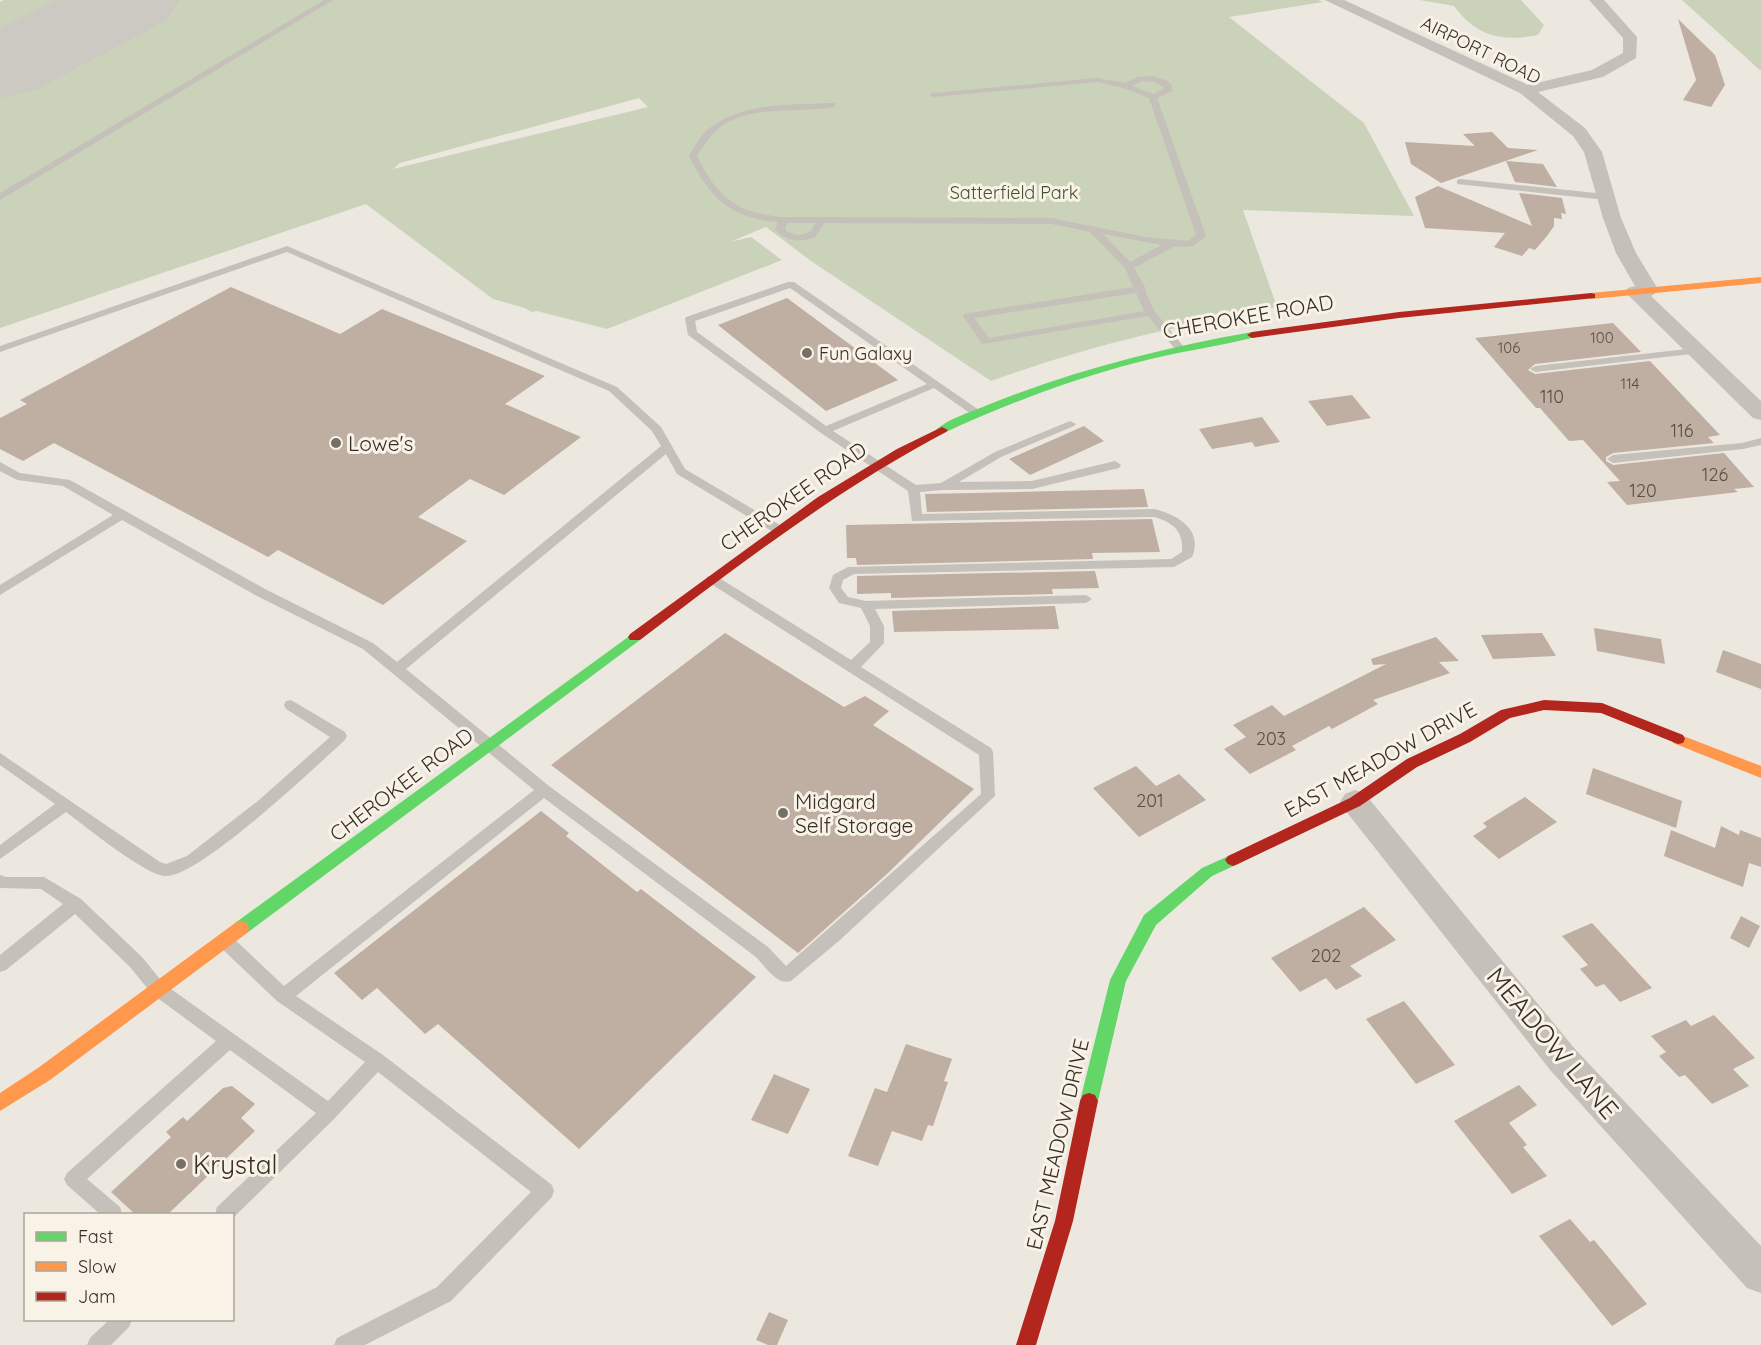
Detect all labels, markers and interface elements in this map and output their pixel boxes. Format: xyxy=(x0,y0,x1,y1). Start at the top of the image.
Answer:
street label: AIRPORT ROAD xyxy=(1417,11,1545,89)
park label: Satterfield Park xyxy=(950,181,1078,204)
street label: CHEROKEE ROAD xyxy=(1161,288,1335,344)
house number: 100 xyxy=(1590,328,1614,347)
house number: 106 xyxy=(1498,338,1520,357)
place label: Fun Galaxy xyxy=(819,342,912,365)
marker: Fun Galaxy xyxy=(800,346,814,360)
house number: 114 xyxy=(1621,374,1639,393)
house number: 110 xyxy=(1540,385,1564,408)
house number: 116 xyxy=(1670,419,1694,442)
place label: Lowe's xyxy=(348,430,413,456)
marker: Lowe's xyxy=(329,436,343,450)
street label: CHEROKEE ROAD xyxy=(715,436,871,556)
house number: 126 xyxy=(1702,463,1728,486)
house number: 120 xyxy=(1629,479,1657,502)
street label: EAST MEADOW DRIVE xyxy=(1279,695,1481,823)
street label: CHEROKEE ROAD xyxy=(324,722,478,846)
house number: 203 xyxy=(1256,727,1286,750)
place label: Midgard Self Storage xyxy=(795,788,913,838)
house number: 201 xyxy=(1136,789,1164,812)
marker: Midgard Self Storage xyxy=(776,806,790,820)
house number: 202 xyxy=(1311,944,1341,967)
street label: MEADOW LANE xyxy=(1480,960,1626,1126)
street label: EAST MEADOW DRIVE xyxy=(1020,1036,1094,1252)
place label: Krystal xyxy=(193,1148,278,1181)
marker: Krystal xyxy=(174,1157,188,1171)
legend xyxy=(24,1213,234,1321)
text: Fast xyxy=(78,1225,113,1248)
text: Slow xyxy=(78,1255,116,1278)
text: Jam xyxy=(78,1285,116,1308)

